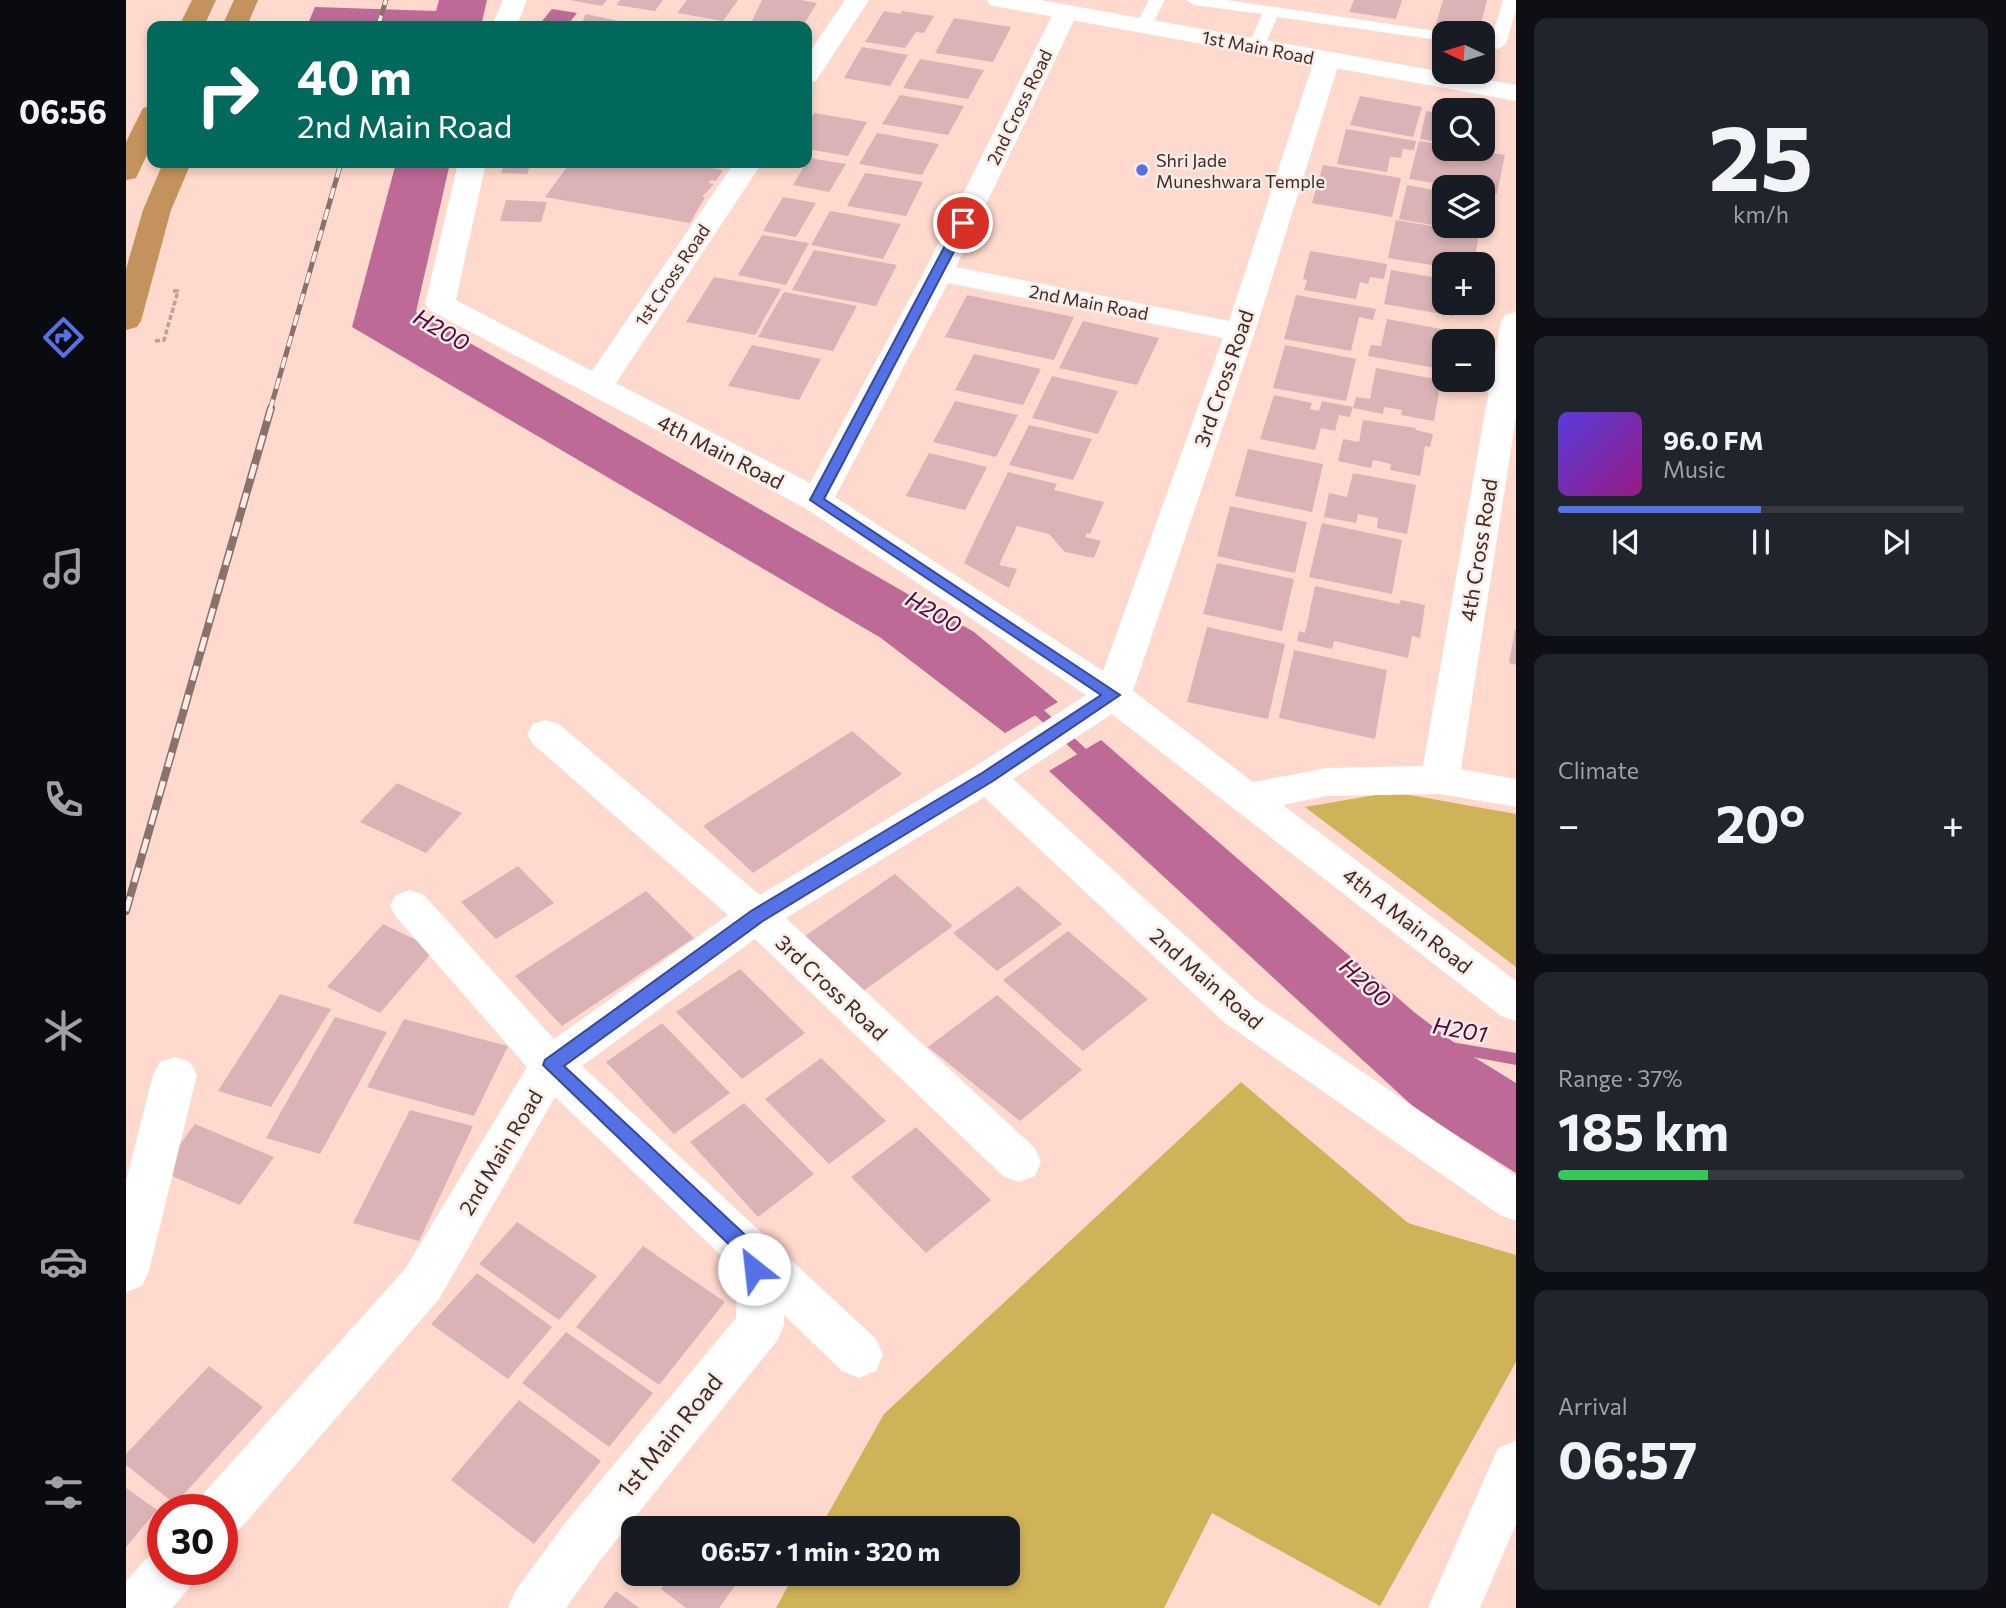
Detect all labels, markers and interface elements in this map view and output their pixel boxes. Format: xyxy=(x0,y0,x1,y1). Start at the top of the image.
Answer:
north arrow xyxy=(1432,21,1494,84)
map controls xyxy=(1432,21,1495,392)
street label: 1st Main Road xyxy=(1200,25,1316,69)
text: 40 m xyxy=(297,45,412,105)
street label: 2nd Cross Road xyxy=(982,46,1056,168)
icon: right xyxy=(182,49,273,140)
text: 06:56 xyxy=(19,91,107,131)
button: search xyxy=(1432,98,1495,161)
text: 25 xyxy=(1709,98,1813,210)
text: 2nd Main Road xyxy=(297,105,512,145)
place label: Shri Jade Muneshwara Temple xyxy=(1156,149,1325,192)
marker: Shri Jade Muneshwara Temple xyxy=(1134,162,1150,178)
button: layers xyxy=(1432,175,1495,238)
pin xyxy=(933,193,993,253)
text: km/h xyxy=(1733,200,1789,228)
icon: arrive xyxy=(944,204,982,242)
street label: 1st Cross Road xyxy=(630,220,714,330)
button: + xyxy=(1432,252,1495,315)
street label: 2nd Main Road xyxy=(1027,280,1151,324)
water label: H200 xyxy=(409,302,475,356)
street label: 3rd Cross Road xyxy=(1188,306,1258,450)
icon: directions xyxy=(39,313,88,362)
button: − xyxy=(1432,329,1495,392)
street label: 4th Main Road xyxy=(654,408,788,494)
text: 96.0 FM xyxy=(1663,424,1764,455)
text: Music xyxy=(1663,455,1726,483)
street label: 4th Cross Road xyxy=(1454,477,1502,623)
icon: previous xyxy=(1607,523,1645,561)
icon: pause xyxy=(1742,523,1780,561)
icon: next xyxy=(1877,523,1915,561)
icon: music xyxy=(39,544,88,593)
water label: H200 xyxy=(901,584,967,638)
text: Climate xyxy=(1558,756,1639,784)
icon: phone xyxy=(39,775,88,824)
text: 20° xyxy=(1716,790,1806,854)
text: − xyxy=(1558,800,1580,847)
text: + xyxy=(1942,800,1964,847)
street label: 4th A Main Road xyxy=(1338,862,1478,978)
street label: 2nd Main Road xyxy=(1146,922,1268,1034)
street label: 3rd Cross Road xyxy=(771,929,893,1045)
water label: H200 xyxy=(1334,952,1398,1012)
icon: climate xyxy=(39,1006,88,1055)
water label: H201 xyxy=(1431,1010,1490,1048)
text: Range · 37% xyxy=(1558,1064,1683,1092)
street label: 2nd Main Road xyxy=(453,1085,547,1219)
text: 185 km xyxy=(1558,1098,1729,1162)
position arrow xyxy=(717,1232,791,1306)
icon: car xyxy=(39,1237,88,1286)
street label: 1st Main Road xyxy=(610,1367,728,1503)
text: Arrival xyxy=(1558,1392,1628,1420)
text: 06:57 xyxy=(1558,1426,1697,1490)
icon: filters xyxy=(39,1468,88,1517)
speed limit sign: 30 xyxy=(147,1494,238,1585)
text: 06:57 · 1 min · 320 m xyxy=(701,1535,940,1566)

